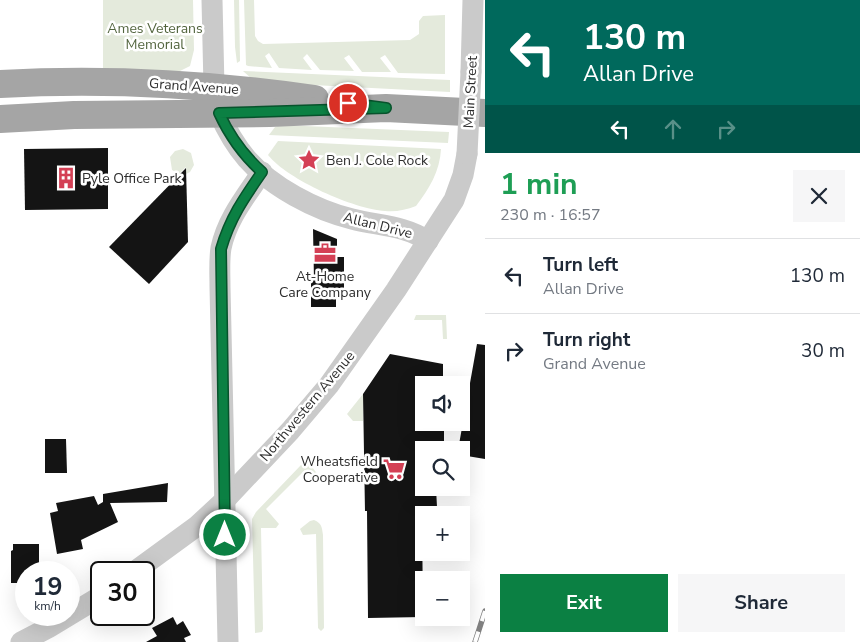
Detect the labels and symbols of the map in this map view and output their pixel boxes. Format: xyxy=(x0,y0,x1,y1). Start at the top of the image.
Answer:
park label: Ames Veterans Memorial xyxy=(107,19,203,54)
street label: Main Street xyxy=(459,55,482,129)
street label: Grand Avenue xyxy=(148,74,239,99)
pin xyxy=(327,82,369,124)
place icon: Ben J. Cole Rock xyxy=(296,147,322,173)
place label: Ben J. Cole Rock xyxy=(326,151,429,170)
building icon: Pyle Office Park xyxy=(53,165,79,191)
place label: Pyle Office Park xyxy=(82,169,183,188)
street label: Allan Drive xyxy=(341,208,414,243)
office icon: At-Home Care Company xyxy=(312,240,338,266)
place label: At-Home Care Company xyxy=(279,267,372,302)
street label: Northwestern Avenue xyxy=(256,347,359,466)
place label: Wheatsfield Cooperative xyxy=(301,452,378,487)
supermarket icon: Wheatsfield Cooperative xyxy=(381,456,407,482)
position arrow xyxy=(198,508,250,560)
speed limit sign: 30 xyxy=(90,561,155,626)

